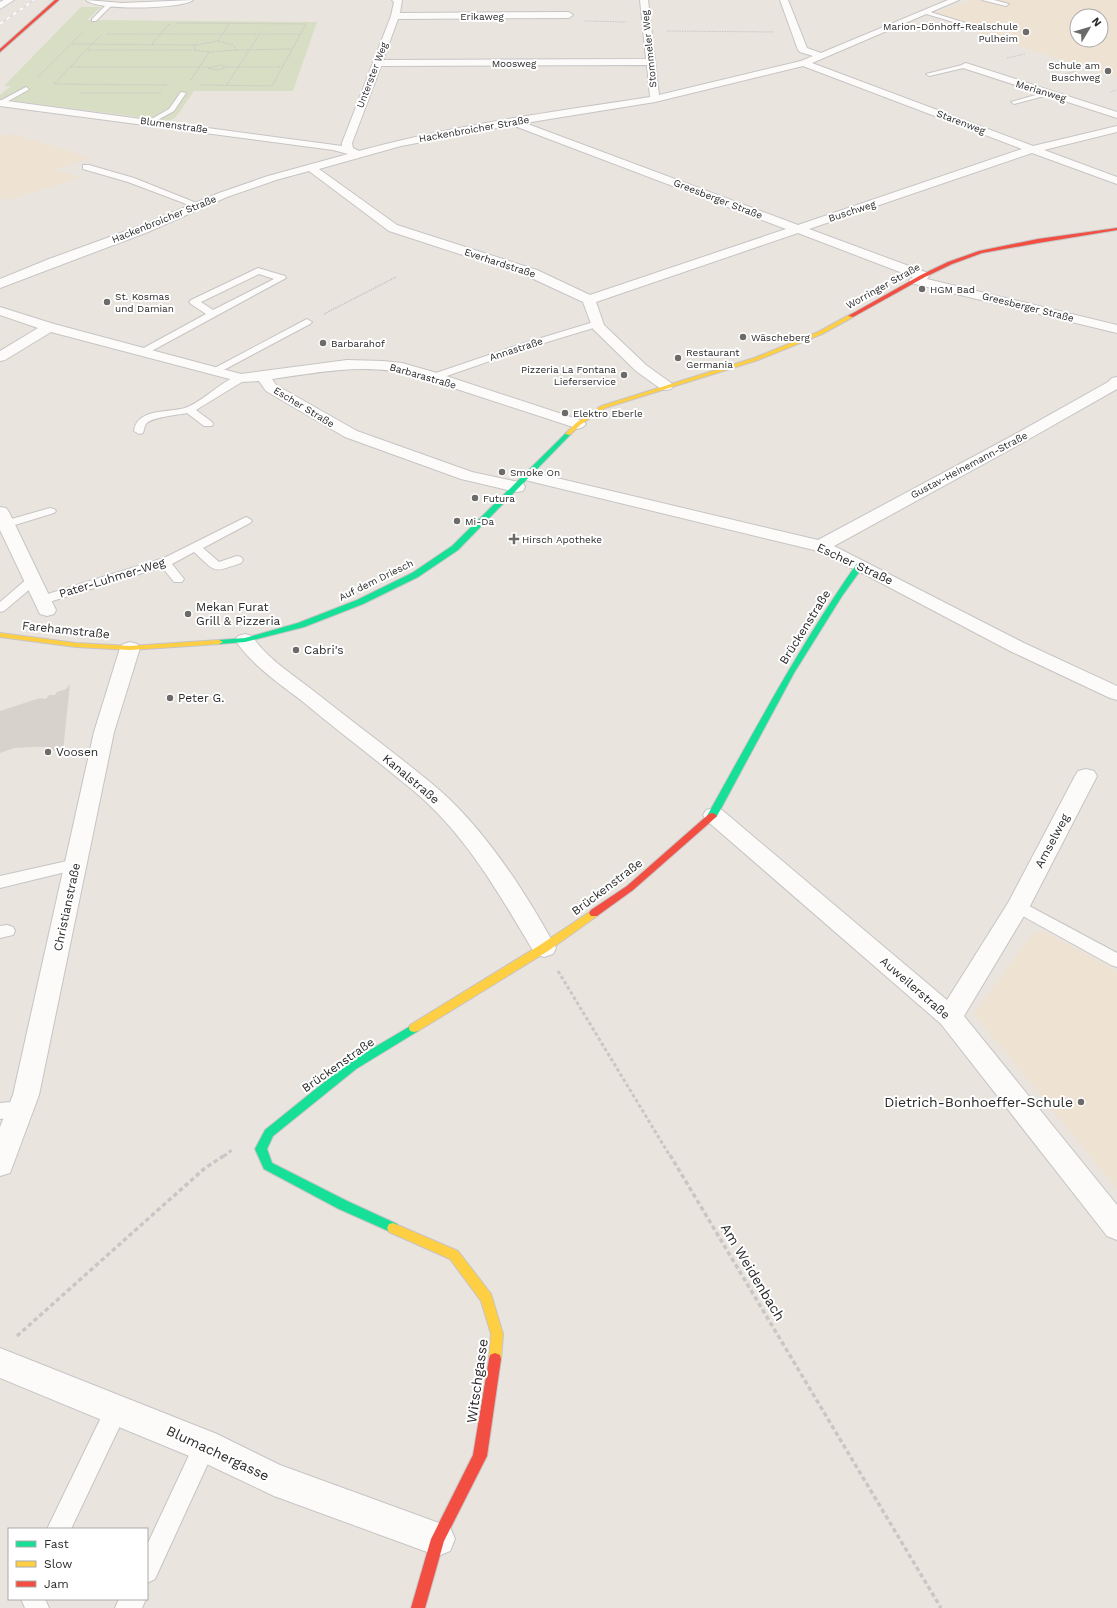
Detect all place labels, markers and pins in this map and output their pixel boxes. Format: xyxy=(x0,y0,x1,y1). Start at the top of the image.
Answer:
place label: Marion-Dönhoff-Realschule Pulheim xyxy=(883,21,1018,44)
marker: Marion-Dönhoff-Realschule Pulheim xyxy=(1021,27,1031,37)
place label: Schule am Buschweg xyxy=(1048,60,1101,83)
marker: Schule am Buschweg xyxy=(1103,66,1113,76)
marker: HGM Bad xyxy=(917,284,927,294)
place label: HGM Bad xyxy=(930,284,975,295)
place label: St. Kosmas und Damian xyxy=(115,291,174,314)
marker: St. Kosmas und Damian xyxy=(102,297,112,307)
marker: Wäscheberg xyxy=(738,332,748,342)
place label: Wäscheberg xyxy=(751,332,811,343)
marker: Barbarahof xyxy=(318,338,328,348)
place label: Barbarahof xyxy=(331,338,385,349)
place label: Restaurant Germania xyxy=(686,347,740,370)
marker: Restaurant Germania xyxy=(673,353,683,363)
place label: Pizzeria La Fontana Lieferservice xyxy=(521,364,616,387)
marker: Pizzeria La Fontana Lieferservice xyxy=(619,370,629,380)
marker: Elektro Eberle xyxy=(560,408,570,418)
place label: Elektro Eberle xyxy=(573,408,643,419)
marker: Smoke On xyxy=(497,467,507,477)
place label: Smoke On xyxy=(510,467,560,478)
marker: Futura xyxy=(470,493,480,503)
place label: Futura xyxy=(483,493,515,504)
marker: Mi-Da xyxy=(452,516,462,526)
place label: Mi-Da xyxy=(465,516,495,527)
marker: Hirsch Apotheke xyxy=(509,534,519,544)
place label: Hirsch Apotheke xyxy=(522,534,602,545)
place label: Mekan Furat Grill & Pizzeria xyxy=(196,600,281,628)
marker: Mekan Furat Grill & Pizzeria xyxy=(183,609,193,619)
place label: Cabri's xyxy=(304,643,344,657)
marker: Cabri's xyxy=(291,645,301,655)
place label: Peter G. xyxy=(178,691,225,705)
marker: Peter G. xyxy=(165,693,175,703)
place label: Voosen xyxy=(56,745,98,759)
marker: Voosen xyxy=(43,747,53,757)
place label: Dietrich-Bonhoeffer-Schule xyxy=(884,1094,1073,1110)
marker: Dietrich-Bonhoeffer-Schule xyxy=(1076,1097,1086,1107)

